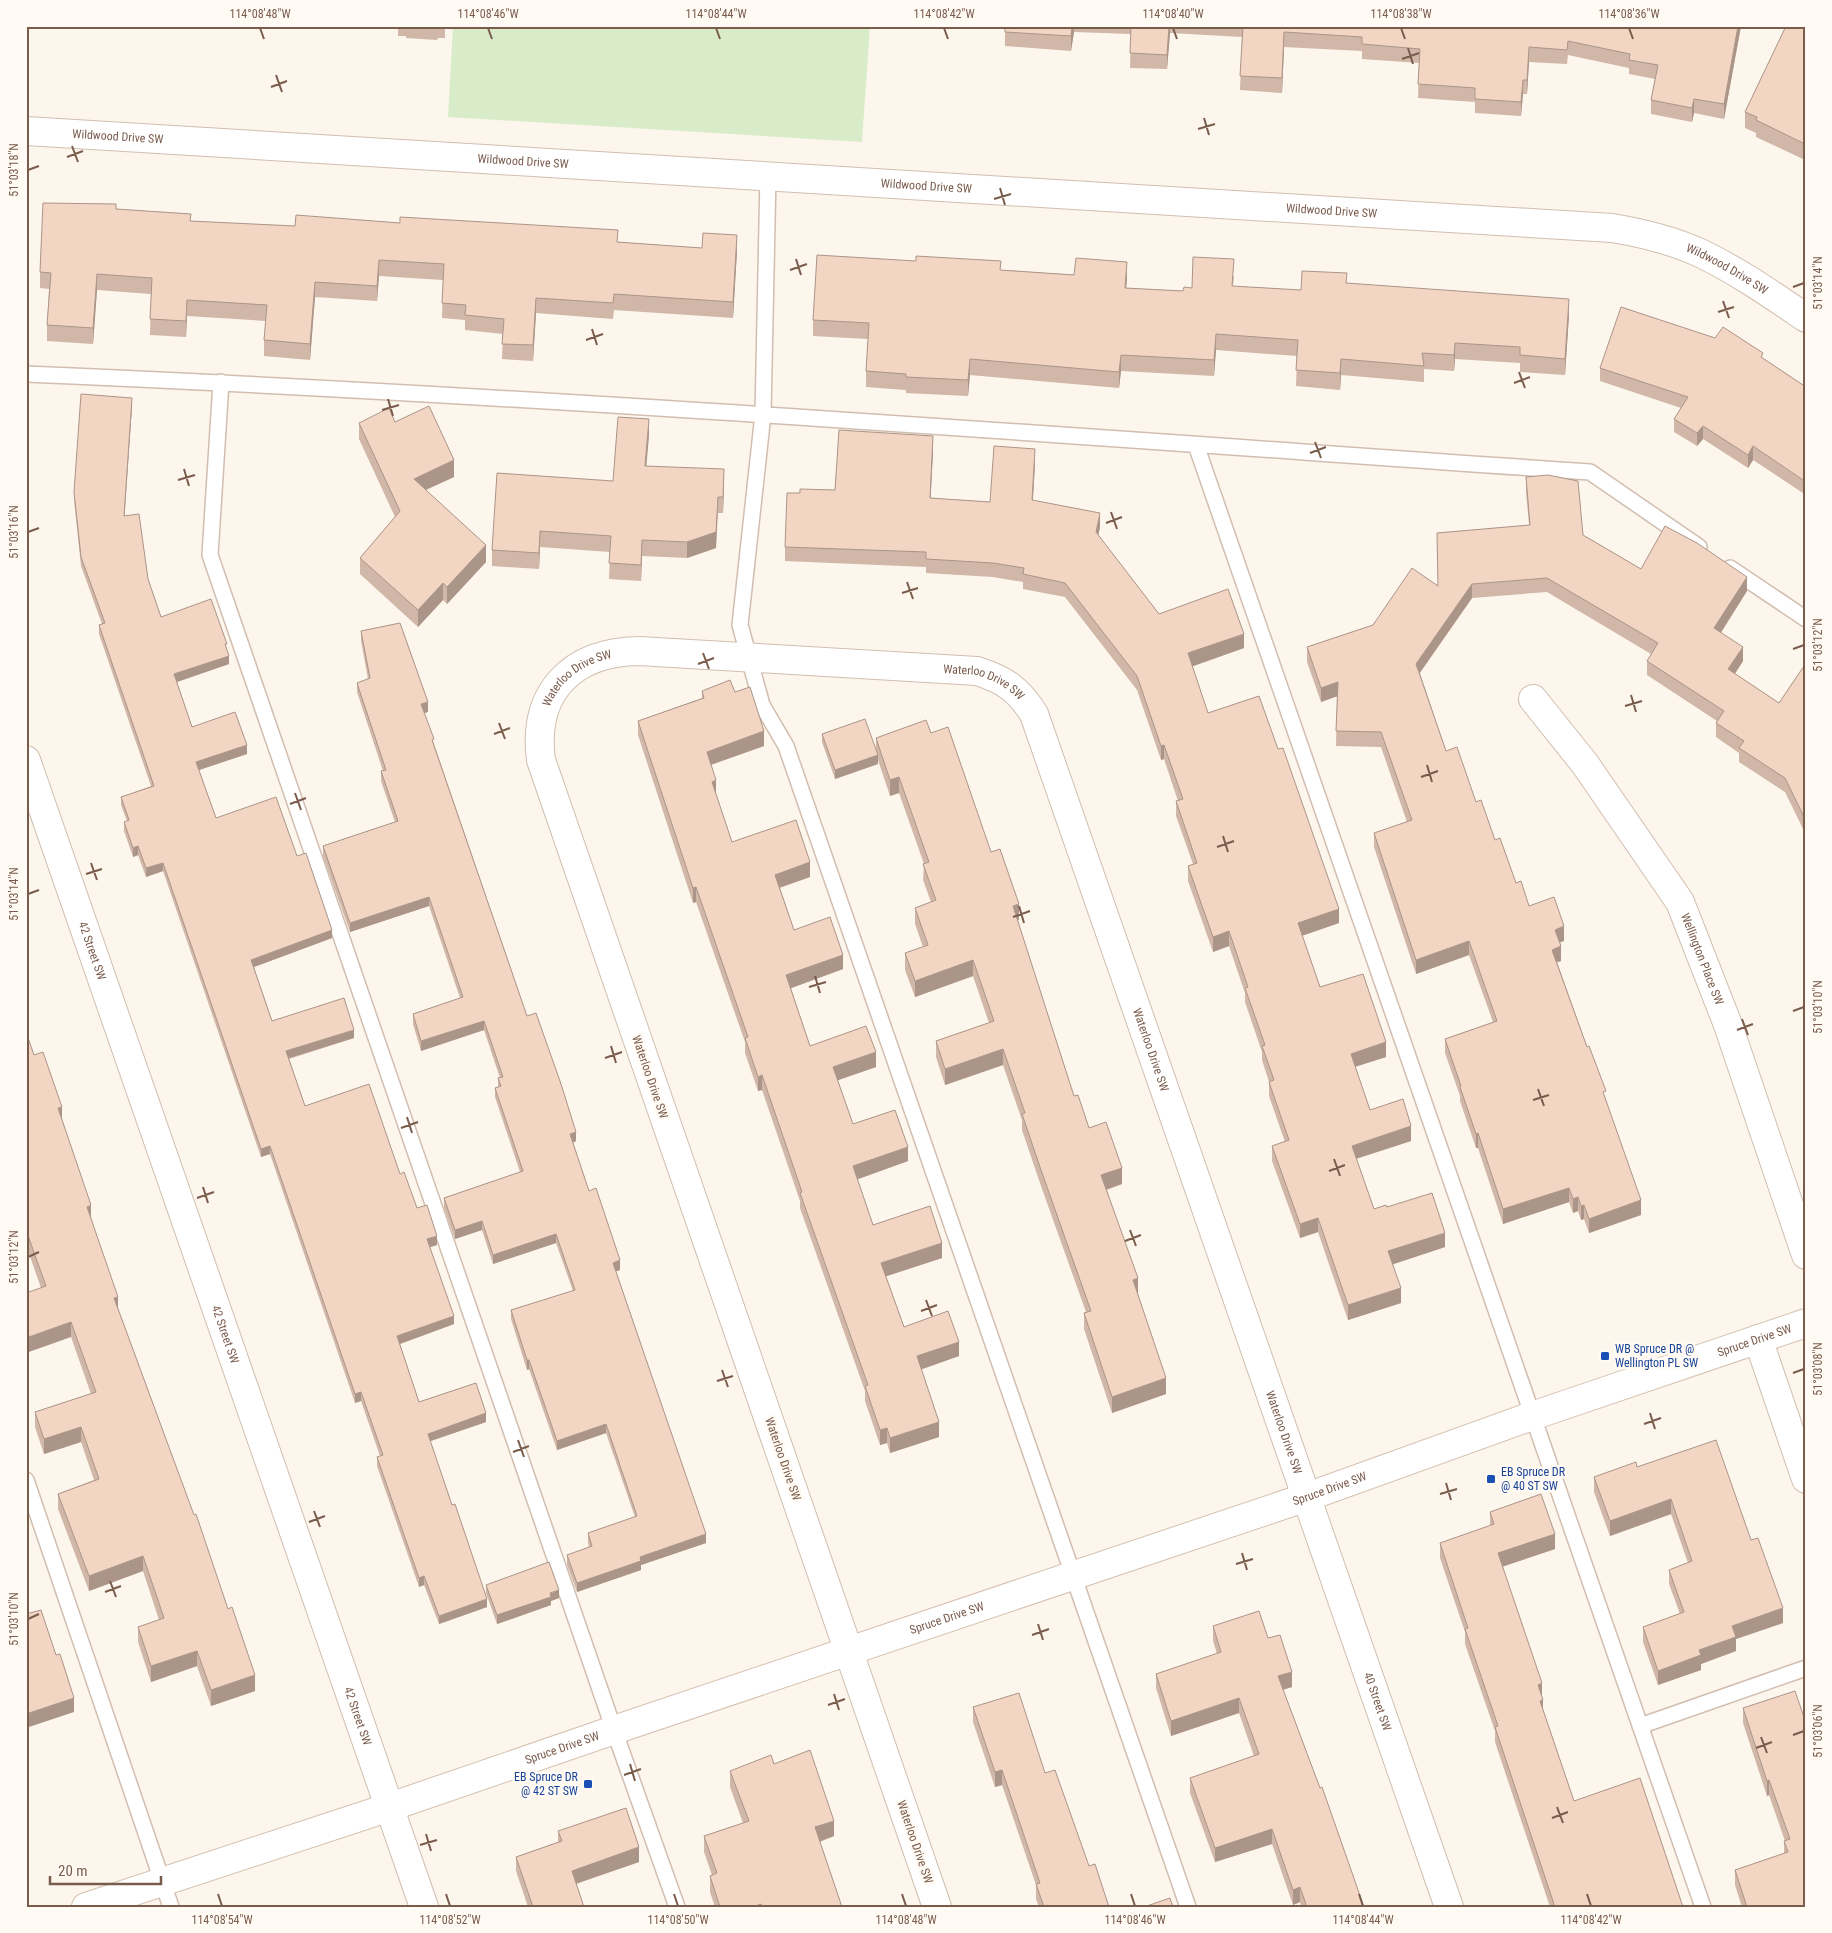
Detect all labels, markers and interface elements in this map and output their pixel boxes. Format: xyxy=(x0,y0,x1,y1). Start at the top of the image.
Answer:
text: 114°08'48"W xyxy=(229,7,291,21)
text: 114°08'46"W xyxy=(457,7,519,21)
text: 114°08'44"W xyxy=(685,7,747,21)
text: 114°08'42"W xyxy=(913,7,975,21)
text: 114°08'40"W xyxy=(1142,7,1204,21)
text: 114°08'38"W xyxy=(1370,7,1432,21)
text: 114°08'36"W xyxy=(1598,7,1660,21)
street label: Wildwood Drive SW xyxy=(72,127,164,146)
text: 51°03'18"N xyxy=(7,143,21,197)
street label: Wildwood Drive SW xyxy=(477,152,569,171)
street label: Wildwood Drive SW xyxy=(880,176,972,196)
street label: Wildwood Drive SW xyxy=(1286,201,1378,221)
street label: Wildwood Drive SW xyxy=(1684,241,1770,297)
text: 51°03'14"N xyxy=(1811,256,1825,310)
text: 51°03'16"N xyxy=(7,505,21,559)
text: 51°03'12"N xyxy=(1811,618,1825,672)
street label: Waterloo Drive SW xyxy=(539,647,613,709)
street label: Waterloo Drive SW xyxy=(943,662,1027,703)
text: 51°03'14"N xyxy=(7,867,21,921)
street label: Wellington Place SW xyxy=(1678,911,1726,1007)
street label: 42 Street SW xyxy=(76,920,109,982)
text: 51°03'10"N xyxy=(1811,980,1825,1034)
street label: Waterloo Drive SW xyxy=(1130,1006,1172,1093)
street label: Waterloo Drive SW xyxy=(629,1034,671,1120)
text: 51°03'12"N xyxy=(7,1230,21,1284)
street label: 42 Street SW xyxy=(209,1303,242,1365)
street label: Spruce Drive SW xyxy=(1715,1321,1793,1360)
place label: WB Spruce DR @ Wellington PL SW xyxy=(1615,1342,1698,1370)
text: 51°03'08"N xyxy=(1811,1342,1825,1396)
marker: WB Spruce DR @ Wellington PL SW xyxy=(1599,1350,1611,1362)
street label: Waterloo Drive SW xyxy=(1263,1389,1305,1476)
street label: Waterloo Drive SW xyxy=(762,1416,804,1502)
place label: EB Spruce DR @ 40 ST SW xyxy=(1501,1465,1566,1493)
street label: Spruce Drive SW xyxy=(1291,1469,1368,1508)
marker: EB Spruce DR @ 40 ST SW xyxy=(1485,1473,1497,1485)
text: 51°03'10"N xyxy=(7,1592,21,1646)
street label: Spruce Drive SW xyxy=(908,1599,986,1637)
street label: 40 Street SW xyxy=(1361,1670,1394,1733)
street label: 42 Street SW xyxy=(341,1685,374,1747)
text: 51°03'06"N xyxy=(1811,1704,1825,1758)
street label: Spruce Drive SW xyxy=(523,1729,601,1767)
place label: EB Spruce DR @ 42 ST SW xyxy=(514,1770,579,1798)
marker: EB Spruce DR @ 42 ST SW xyxy=(582,1778,594,1790)
street label: Waterloo Drive SW xyxy=(894,1799,936,1885)
scale bar xyxy=(50,1853,161,1885)
text: 20 m xyxy=(58,1862,88,1880)
text: 114°08'54"W xyxy=(191,1913,253,1927)
text: 114°08'52"W xyxy=(419,1913,481,1927)
text: 114°08'50"W xyxy=(647,1913,709,1927)
text: 114°08'48"W xyxy=(875,1913,937,1927)
text: 114°08'46"W xyxy=(1104,1913,1166,1927)
text: 114°08'44"W xyxy=(1332,1913,1394,1927)
text: 114°08'42"W xyxy=(1560,1913,1622,1927)

